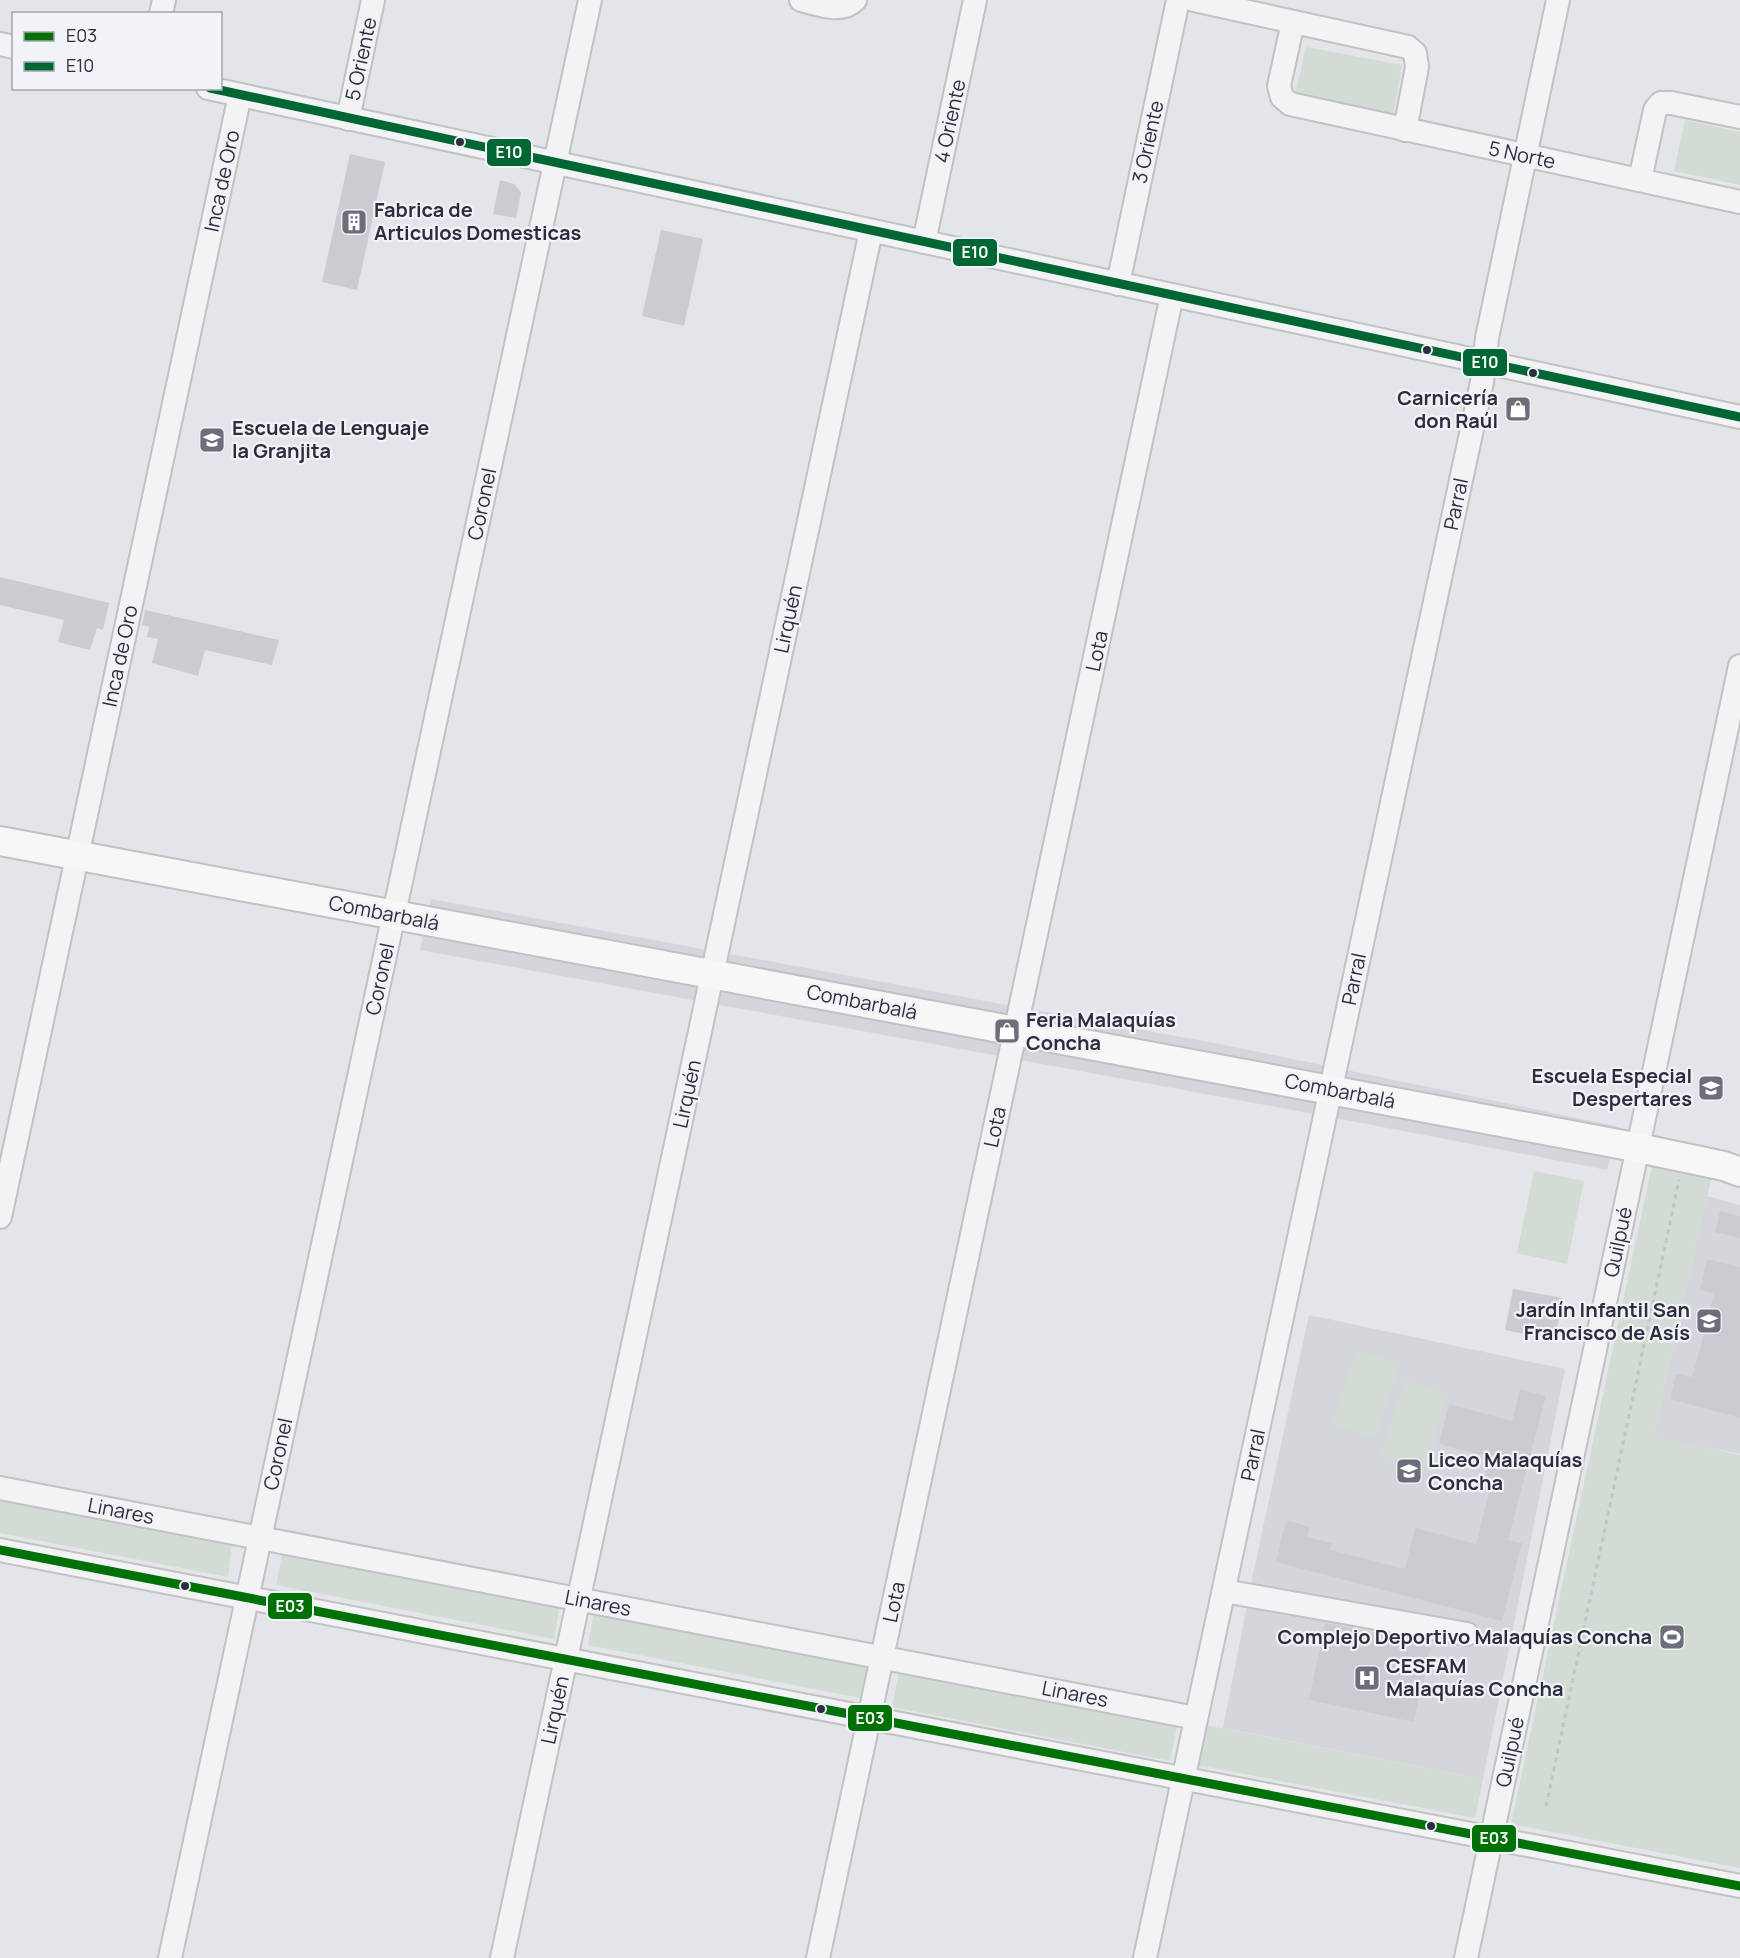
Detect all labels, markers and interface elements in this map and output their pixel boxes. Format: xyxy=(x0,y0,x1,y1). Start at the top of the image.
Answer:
legend xyxy=(12,12,222,90)
street label: 5 Oriente xyxy=(339,15,382,103)
text: E03 xyxy=(66,23,97,47)
text: E10 xyxy=(66,53,94,77)
street label: 4 Oriente xyxy=(927,77,972,165)
street label: 3 Oriente xyxy=(1126,98,1169,186)
street label: Inca de Oro xyxy=(198,127,246,234)
street label: 5 Norte xyxy=(1486,134,1558,175)
unlabelled marker xyxy=(454,136,466,148)
line badge: E10 xyxy=(486,138,532,167)
text: E10 xyxy=(496,141,522,163)
place label: Fabrica de Articulos Domesticas xyxy=(374,196,581,246)
building icon: Fabrica de Articulos Domesticas xyxy=(339,207,369,237)
line badge: E10 xyxy=(952,238,998,267)
text: E10 xyxy=(962,241,988,263)
unlabelled marker xyxy=(1421,344,1433,356)
line badge: E10 xyxy=(1462,348,1508,377)
text: E10 xyxy=(1472,351,1498,373)
unlabelled marker xyxy=(1527,367,1539,379)
place label: Carnicería don Raúl xyxy=(1397,384,1498,434)
shop icon: Carnicería don Raúl xyxy=(1503,394,1533,424)
place label: Escuela de Lenguaje la Granjita xyxy=(232,414,429,464)
school or university icon: Escuela de Lenguaje la Granjita xyxy=(197,425,227,455)
street label: Coronel xyxy=(461,465,502,542)
street label: Parral xyxy=(1437,475,1474,532)
street label: Lirquén xyxy=(767,582,808,655)
street label: Inca de Oro xyxy=(96,602,144,709)
street label: Lota xyxy=(1079,628,1114,674)
street label: Combarbalá xyxy=(327,889,442,936)
street label: Coronel xyxy=(359,940,400,1017)
street label: Parral xyxy=(1335,950,1372,1007)
street label: Combarbalá xyxy=(805,978,920,1025)
place label: Feria Malaquías Concha xyxy=(1026,1006,1176,1056)
shop icon: Feria Malaquías Concha xyxy=(992,1016,1022,1046)
street label: Lirquén xyxy=(666,1057,707,1130)
place label: Escuela Especial Despertares xyxy=(1531,1062,1692,1112)
street label: Combarbalá xyxy=(1283,1067,1398,1114)
school or university icon: Escuela Especial Despertares xyxy=(1696,1073,1726,1103)
street label: Lota xyxy=(977,1104,1012,1150)
street label: Quilpué xyxy=(1597,1204,1638,1279)
place label: Jardín Infantil San Francisco de Asís xyxy=(1516,1296,1690,1346)
school or university icon: Jardín Infantil San Francisco de Asís xyxy=(1694,1306,1724,1336)
street label: Coronel xyxy=(257,1415,298,1492)
street label: Parral xyxy=(1234,1426,1271,1483)
place label: Liceo Malaquías Concha xyxy=(1428,1446,1583,1496)
school or university icon: Liceo Malaquías Concha xyxy=(1394,1456,1424,1486)
street label: Linares xyxy=(86,1491,157,1530)
street label: Lota xyxy=(876,1579,911,1625)
unlabelled marker xyxy=(179,1580,191,1592)
street label: Linares xyxy=(563,1583,634,1622)
line badge: E03 xyxy=(267,1592,313,1620)
text: E03 xyxy=(275,1595,305,1617)
sports icon: Complejo Deportivo Malaquías Concha xyxy=(1657,1622,1687,1652)
place label: Complejo Deportivo Malaquías Concha xyxy=(1278,1623,1652,1650)
place label: CESFAM Malaquías Concha xyxy=(1386,1652,1564,1702)
hospital icon: CESFAM Malaquías Concha xyxy=(1352,1663,1382,1693)
street label: Lirquén xyxy=(534,1673,575,1746)
street label: Linares xyxy=(1040,1674,1111,1713)
unlabelled marker xyxy=(815,1703,827,1715)
line badge: E03 xyxy=(847,1704,893,1732)
text: E03 xyxy=(855,1707,885,1729)
street label: Quilpué xyxy=(1489,1714,1530,1789)
unlabelled marker xyxy=(1425,1820,1437,1832)
line badge: E03 xyxy=(1471,1824,1517,1853)
text: E03 xyxy=(1479,1827,1509,1849)

